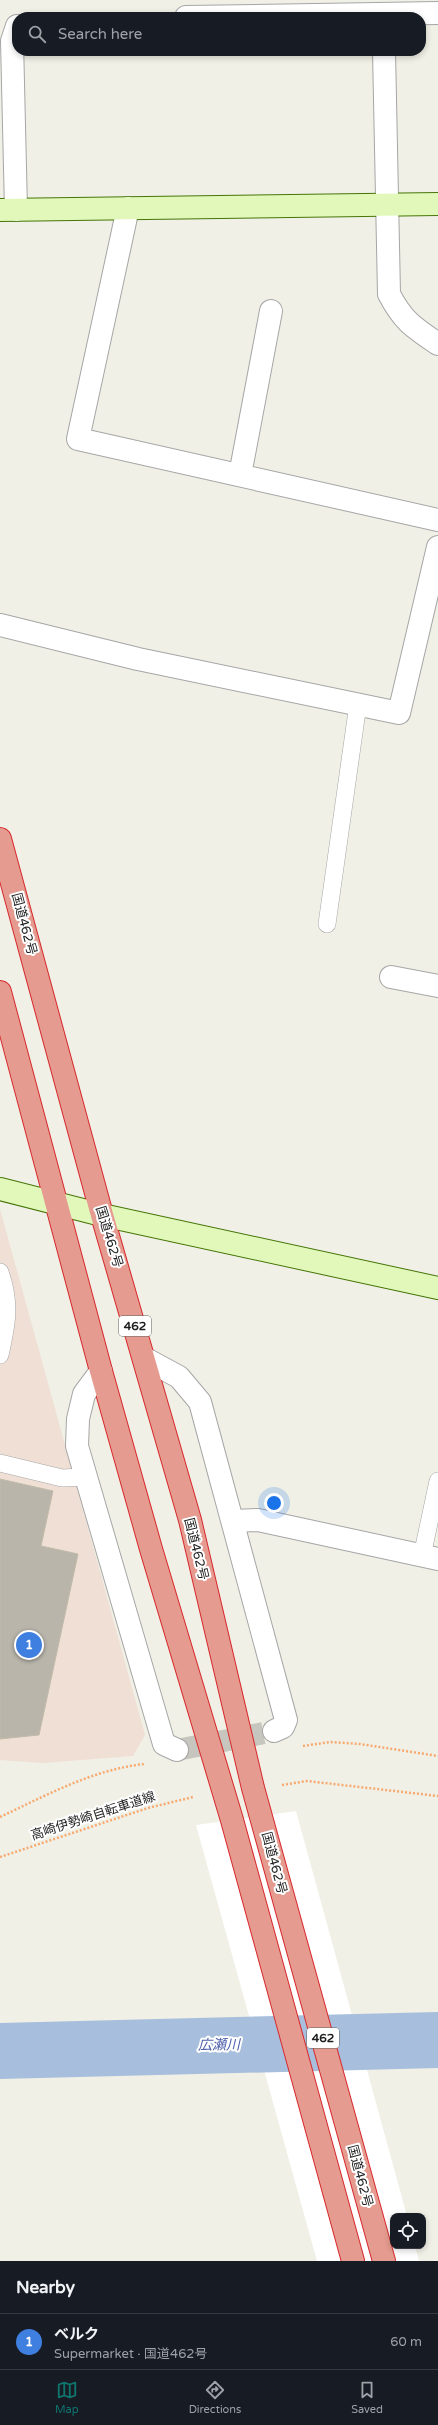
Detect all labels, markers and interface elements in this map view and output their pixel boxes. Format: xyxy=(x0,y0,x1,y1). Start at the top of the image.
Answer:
search box xyxy=(12,12,426,56)
icon: search xyxy=(26,23,48,45)
text: Search here xyxy=(58,25,142,43)
street label: 国道462号 xyxy=(8,891,40,957)
street label: 国道462号 xyxy=(92,1204,126,1270)
road number: 462 xyxy=(119,1316,151,1336)
your location xyxy=(264,1493,284,1513)
street label: 国道462号 xyxy=(181,1516,211,1582)
pin: 1 xyxy=(16,1630,42,1660)
street label: 高崎伊勢崎自転車道線 xyxy=(29,1788,157,1844)
street label: 国道462号 xyxy=(258,1830,290,1896)
road number: 462 xyxy=(307,2028,339,2048)
water label: 広瀬川 xyxy=(198,2036,242,2054)
street label: 国道462号 xyxy=(344,2143,376,2209)
map controls xyxy=(390,2213,426,2249)
button: locate xyxy=(390,2213,426,2249)
text: Nearby xyxy=(16,2277,75,2298)
text: ベルク xyxy=(54,2325,99,2343)
text: 1 xyxy=(25,2334,33,2350)
text: 60 m xyxy=(390,2334,422,2350)
text: Supermarket · 国道462号 xyxy=(54,2346,208,2362)
tab: Map xyxy=(55,2379,79,2416)
tab: Directions xyxy=(189,2379,241,2416)
tab: Saved xyxy=(351,2379,383,2416)

